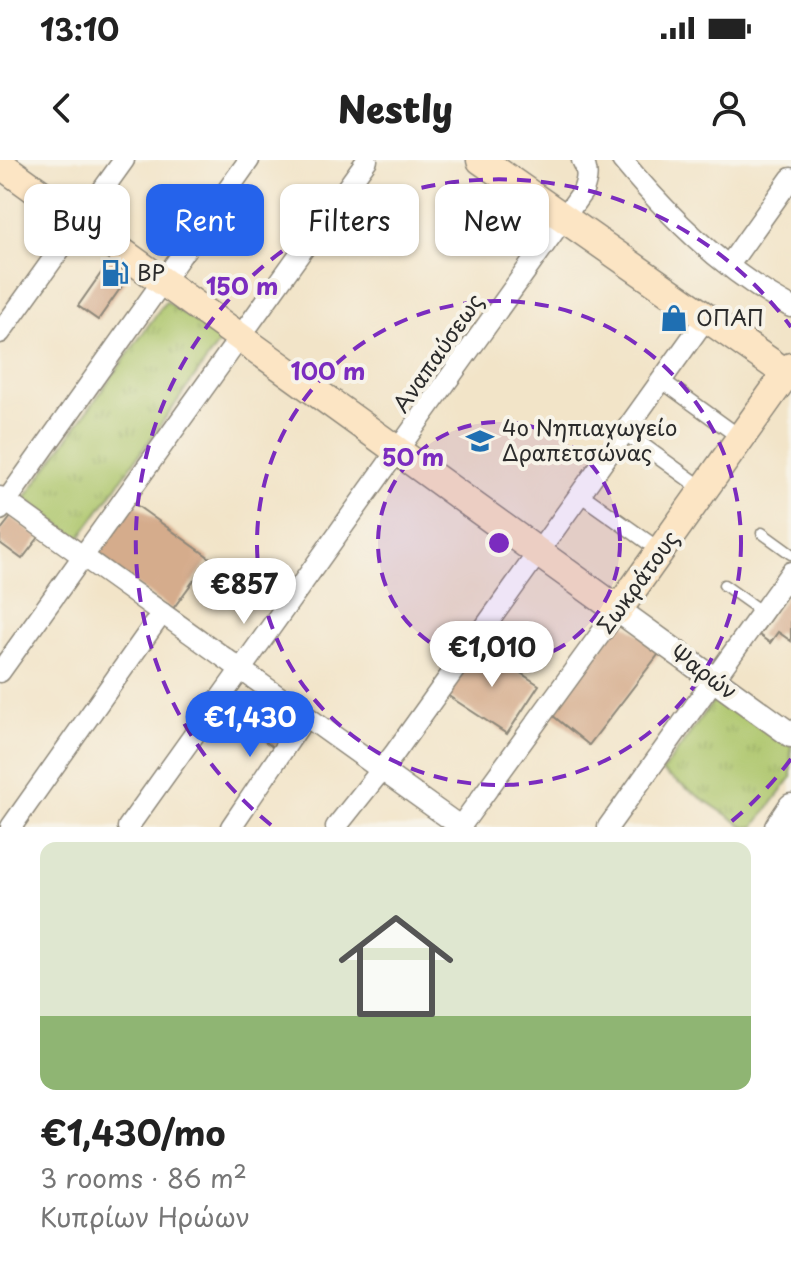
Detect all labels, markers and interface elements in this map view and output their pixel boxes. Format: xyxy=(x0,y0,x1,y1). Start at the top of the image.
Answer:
text: 13:10 xyxy=(40,6,119,51)
text: Nestly xyxy=(338,81,453,135)
icon: back xyxy=(40,86,84,130)
icon: person xyxy=(707,86,751,130)
chip: Buy xyxy=(24,184,130,256)
chip: Rent xyxy=(146,184,264,256)
chip: Filters xyxy=(280,184,419,256)
chip: New xyxy=(435,184,549,256)
place label: BP xyxy=(137,255,165,288)
fuel station icon: BP xyxy=(100,258,130,288)
text: 150 m xyxy=(206,267,278,303)
street label: Αναπαύσεως xyxy=(383,286,490,418)
place label: ΟΠΑΠ xyxy=(696,300,764,333)
shop icon: ΟΠΑΠ xyxy=(659,303,689,333)
text: 100 m xyxy=(291,352,365,388)
place label: 4ο Νηπιαγωγείο Δραπετσώνας xyxy=(502,410,677,468)
school or university icon: 4ο Νηπιαγωγείο Δραπετσώνας xyxy=(465,426,495,456)
text: 50 m xyxy=(382,438,444,474)
street label: Σωκράτους xyxy=(588,523,686,640)
centre of rings xyxy=(485,529,513,557)
pin: €857 xyxy=(197,558,291,626)
text: €857 xyxy=(210,564,278,603)
pin: €1,010 xyxy=(427,621,557,689)
text: €1,010 xyxy=(448,627,536,666)
street label: Ψαρών xyxy=(665,635,745,706)
pin: €1,430 xyxy=(185,691,315,759)
text: €1,430 xyxy=(203,697,297,736)
icon: home xyxy=(324,894,468,1038)
text: €1,430/mo xyxy=(40,1106,226,1158)
text: 3 rooms · 86 m² xyxy=(40,1158,247,1197)
text: Κυπρίων Ηρώων xyxy=(40,1197,250,1236)

